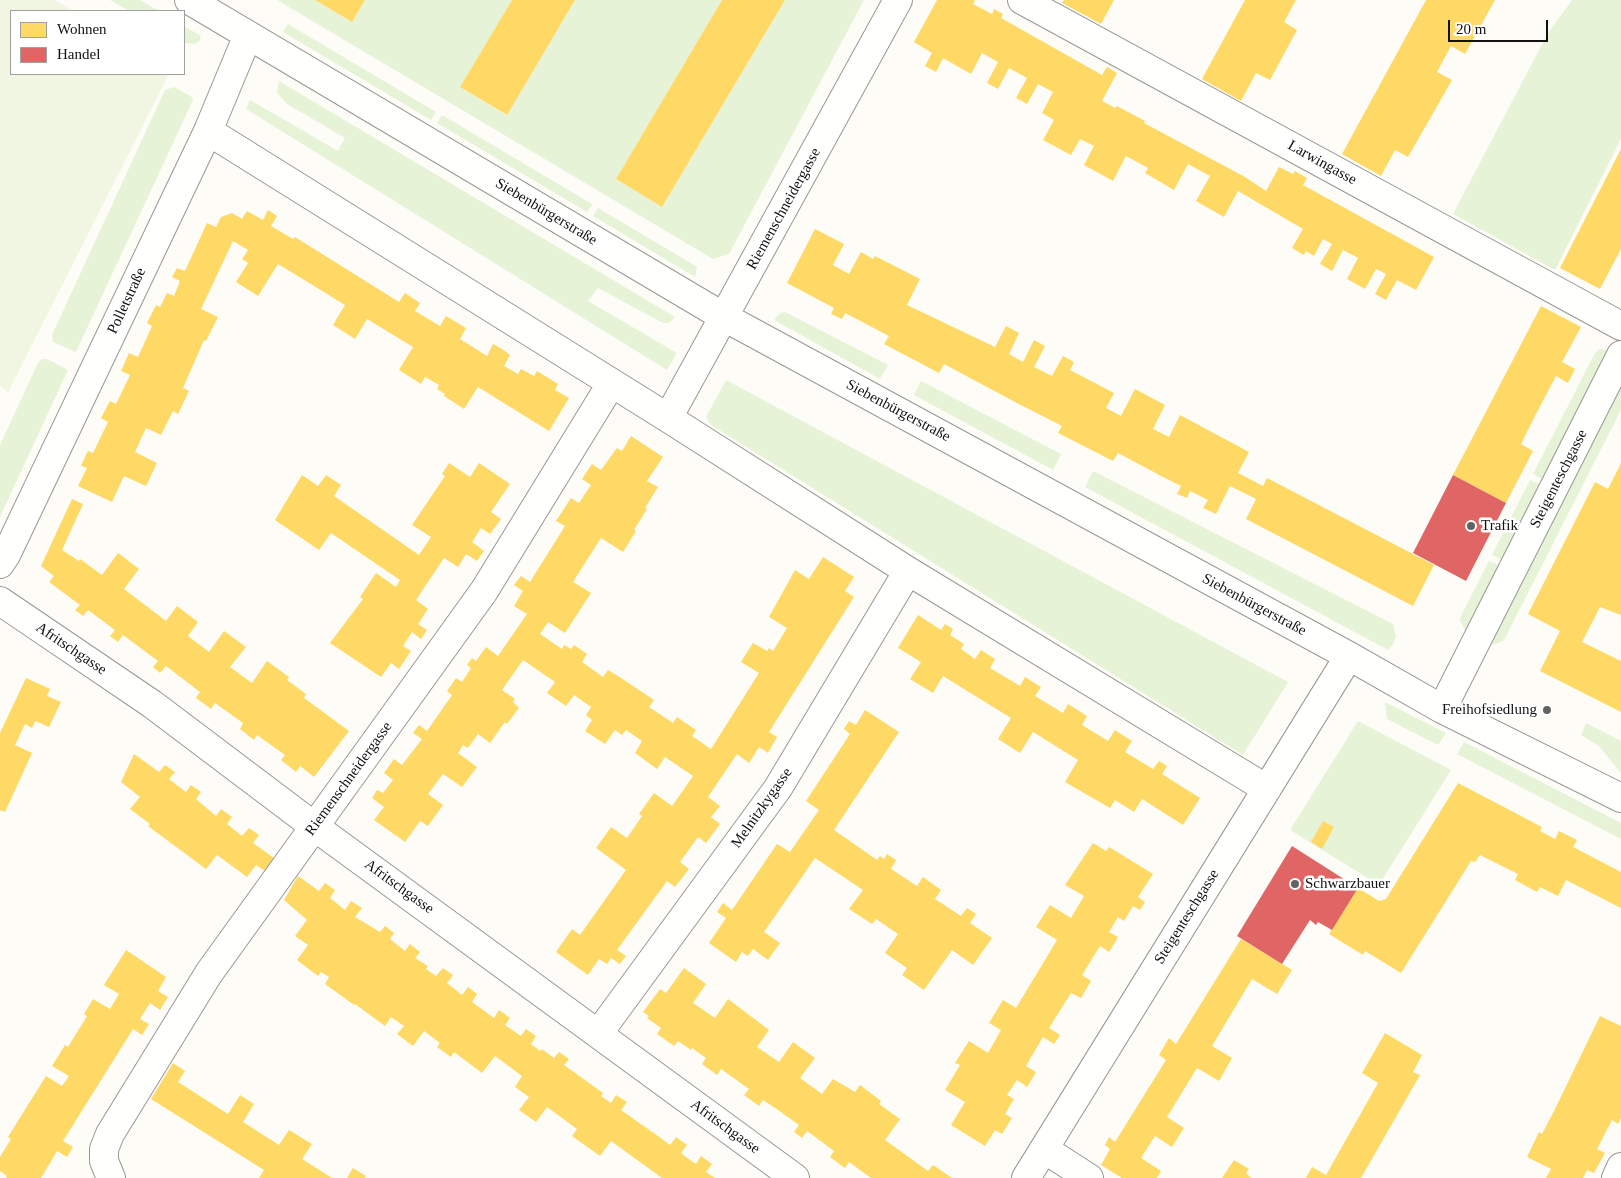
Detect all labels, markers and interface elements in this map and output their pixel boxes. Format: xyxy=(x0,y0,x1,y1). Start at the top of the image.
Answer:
legend xyxy=(10,10,185,75)
scale bar xyxy=(1451,10,1551,42)
text: Wohnen xyxy=(57,21,107,37)
text: 20 m xyxy=(1456,21,1486,37)
text: Handel xyxy=(57,46,100,62)
street label: Larwingasse xyxy=(1284,137,1360,189)
street label: Riemenschneidergasse xyxy=(743,145,825,273)
street label: Siebenbürgerstraße xyxy=(492,175,600,249)
street label: Polletstraße xyxy=(104,265,150,337)
street label: Siebenbürgerstraße xyxy=(843,376,953,446)
street label: Steigenteschgasse xyxy=(1526,427,1592,531)
place label: Trafik xyxy=(1481,517,1518,535)
marker: Trafik xyxy=(1465,520,1477,532)
street label: Siebenbürgerstraße xyxy=(1199,570,1309,640)
street label: Afritschgasse xyxy=(32,619,110,679)
place label: Freihofsiedlung xyxy=(1442,701,1537,719)
marker: Freihofsiedlung xyxy=(1541,704,1553,716)
street label: Riemenschneidergasse xyxy=(302,719,396,839)
street label: Melnitzkygasse xyxy=(728,764,796,852)
street label: Afritschgasse xyxy=(361,856,437,918)
street label: Steigenteschgasse xyxy=(1151,866,1223,968)
place label: Schwarzbauer xyxy=(1305,875,1390,893)
marker: Schwarzbauer xyxy=(1289,878,1301,890)
street label: Afritschgasse xyxy=(687,1096,763,1158)

